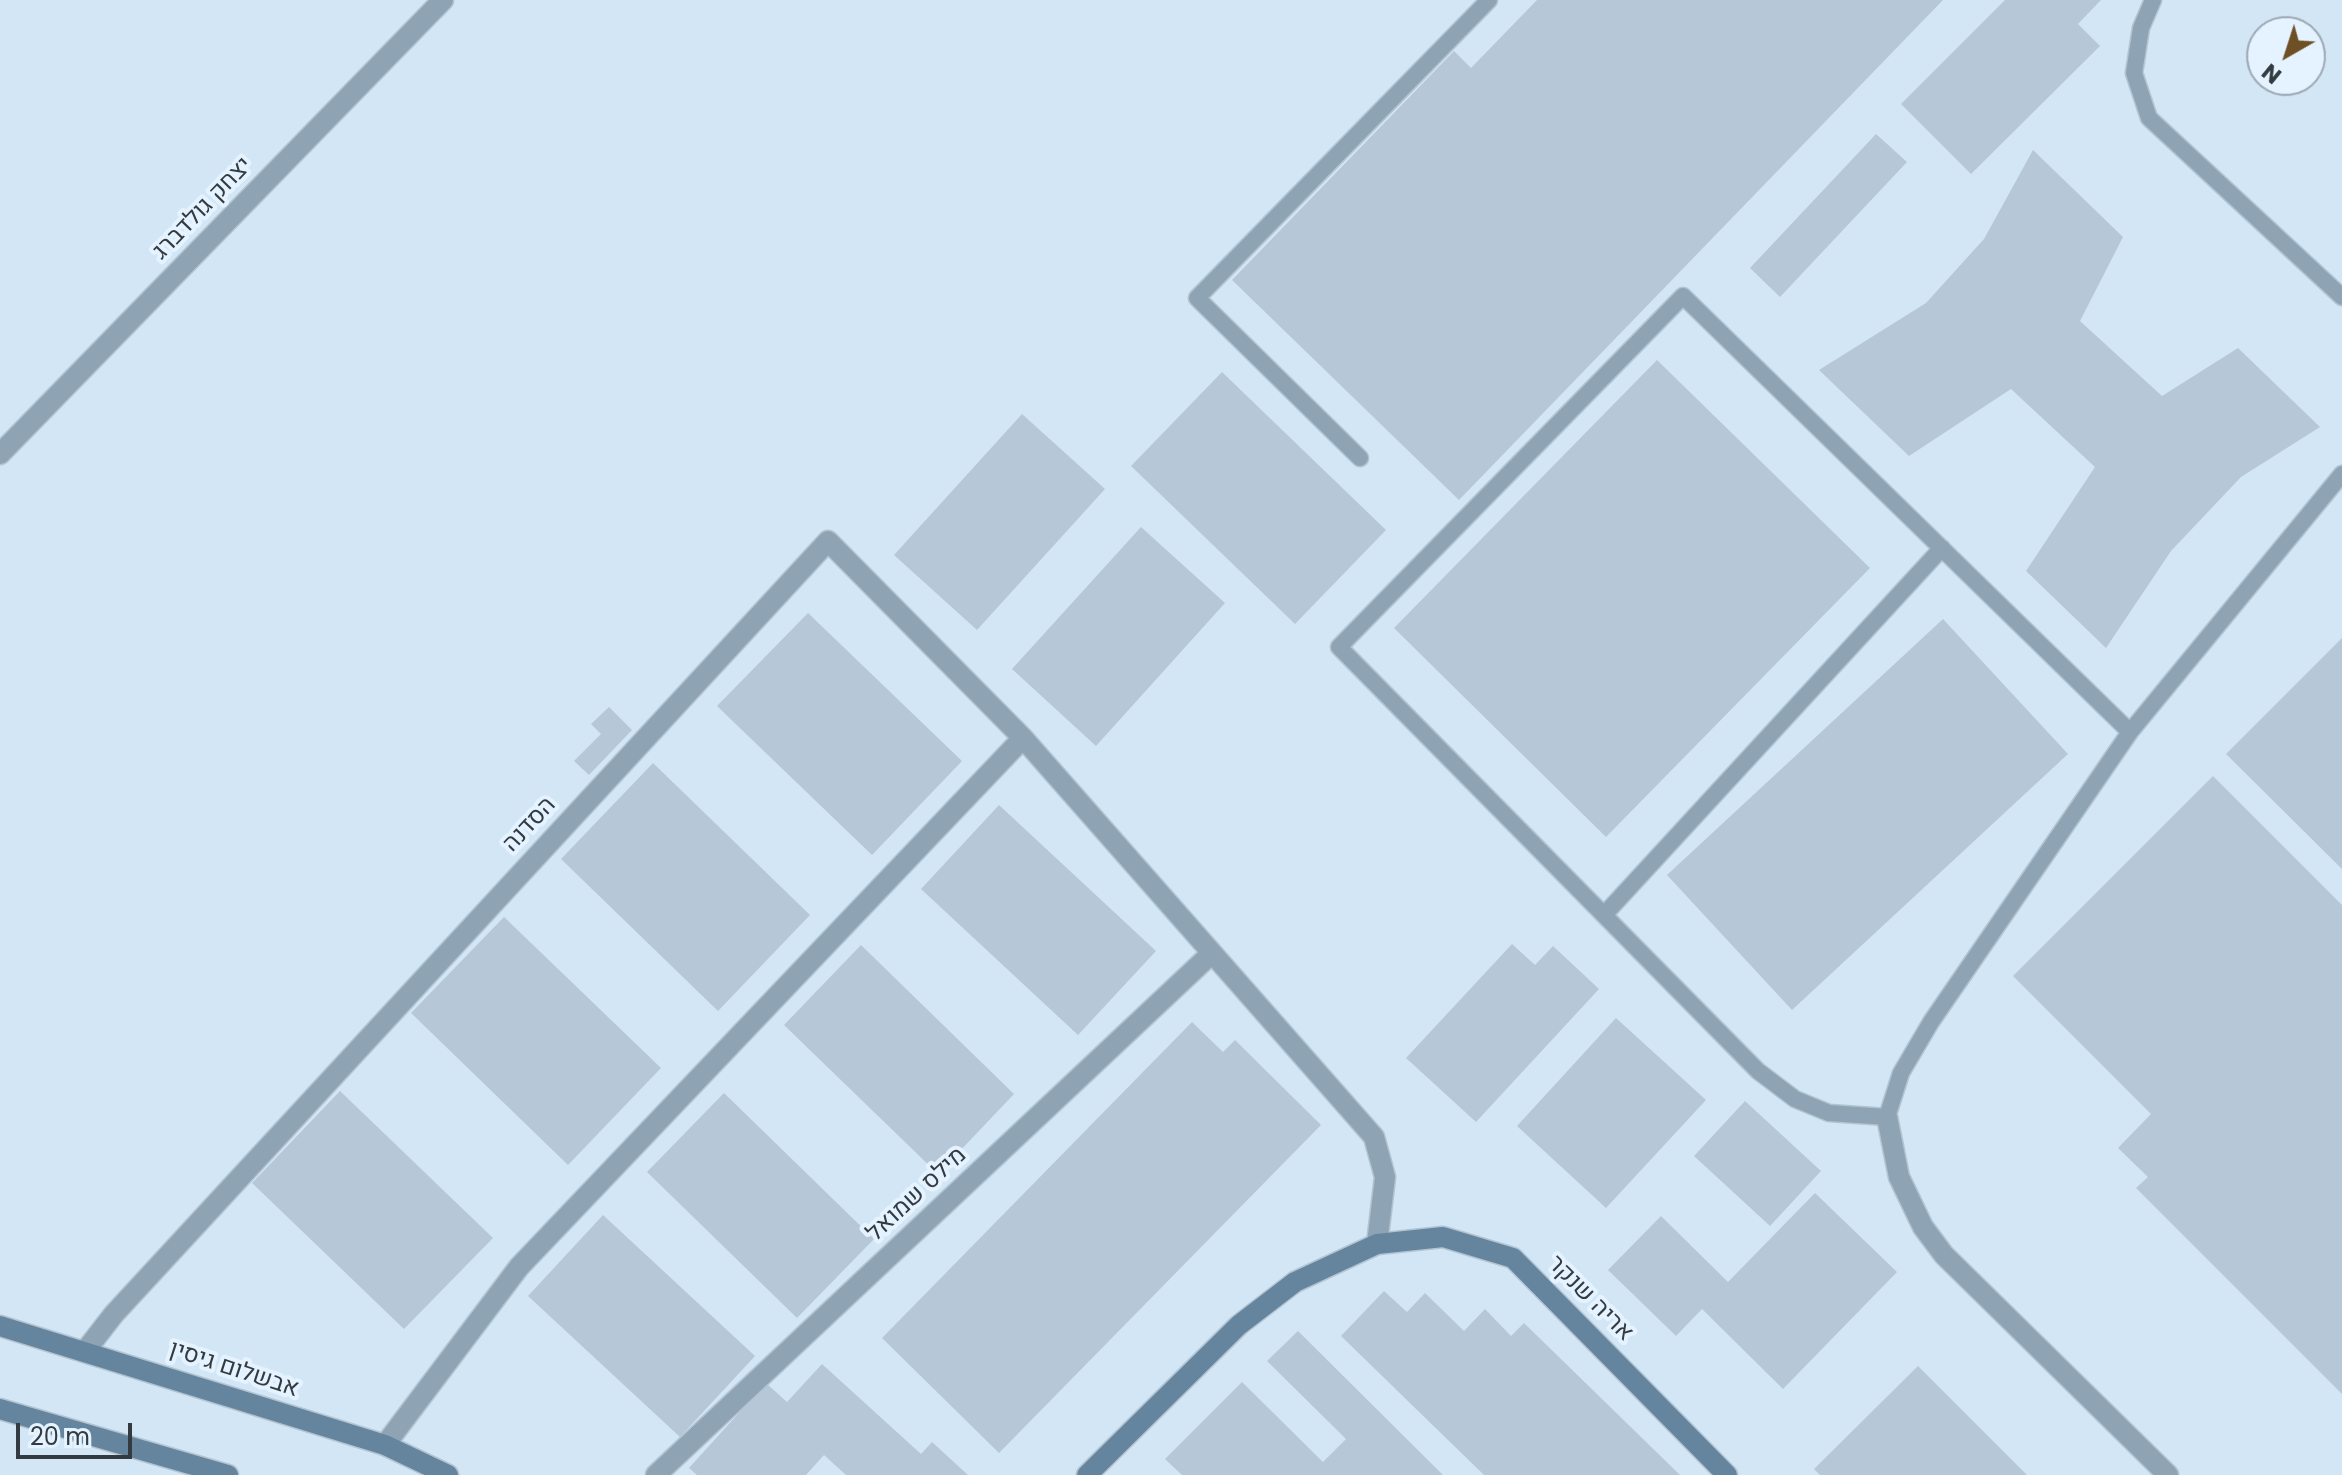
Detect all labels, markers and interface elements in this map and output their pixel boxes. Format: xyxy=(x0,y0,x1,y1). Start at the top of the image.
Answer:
north arrow xyxy=(2246,16,2326,96)
text: N xyxy=(2256,56,2288,91)
street label: יצחק גולדברג xyxy=(147,152,259,266)
street label: הסדנה xyxy=(497,792,563,858)
street label: מילס שמואל xyxy=(861,1142,973,1248)
street label: אריה שנקר xyxy=(1541,1250,1639,1348)
street label: אבשלום גיסין xyxy=(166,1336,302,1404)
scale bar xyxy=(20,1407,136,1457)
text: 20 m xyxy=(30,1420,90,1453)

